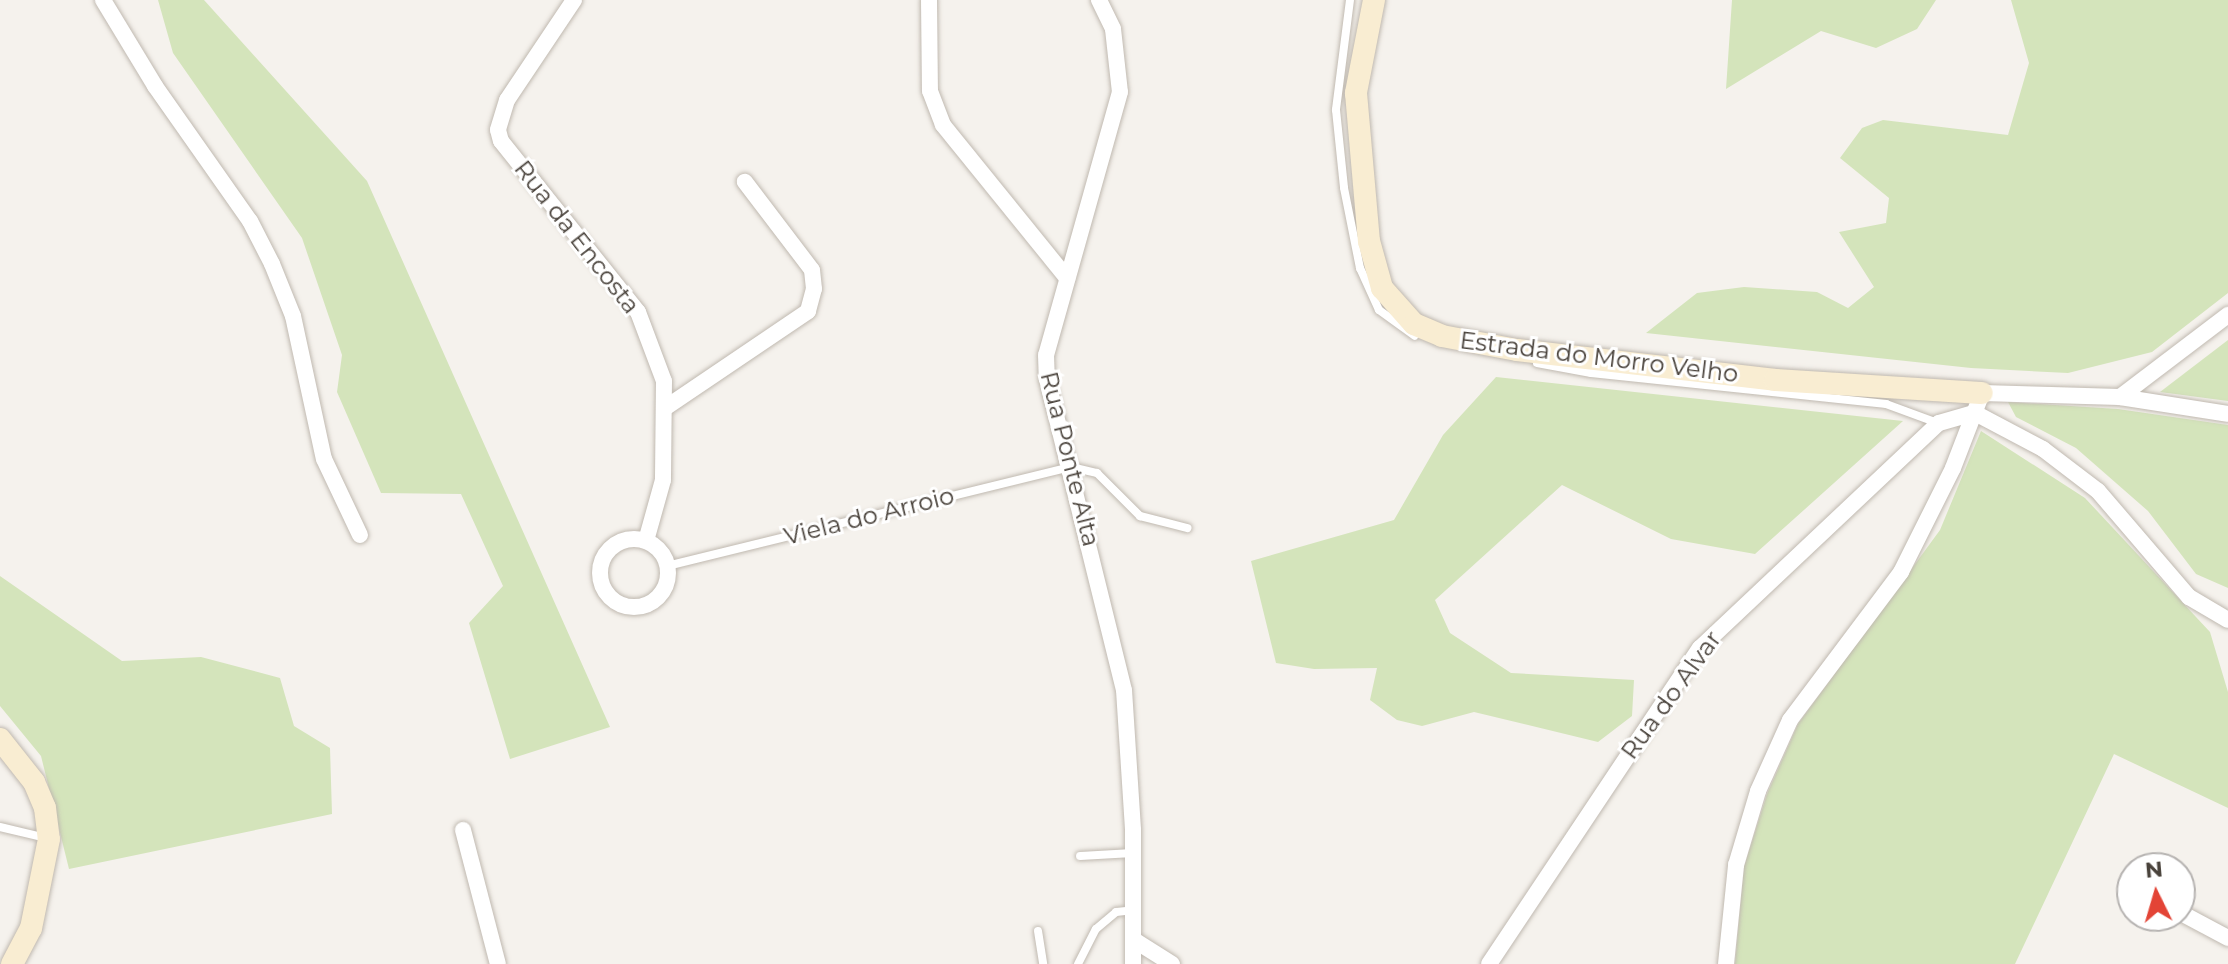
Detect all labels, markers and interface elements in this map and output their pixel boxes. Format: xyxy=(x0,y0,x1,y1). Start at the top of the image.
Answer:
street label: Rua da Encosta xyxy=(508,155,646,319)
street label: Estrada do Morro Velho xyxy=(1458,326,1740,388)
street label: Rua Ponte Alta xyxy=(1034,369,1106,549)
street label: Viela do Arroio xyxy=(781,481,957,551)
street label: Rua do Alvar xyxy=(1615,625,1727,765)
north arrow xyxy=(2116,852,2196,932)
text: N xyxy=(2144,855,2164,884)

